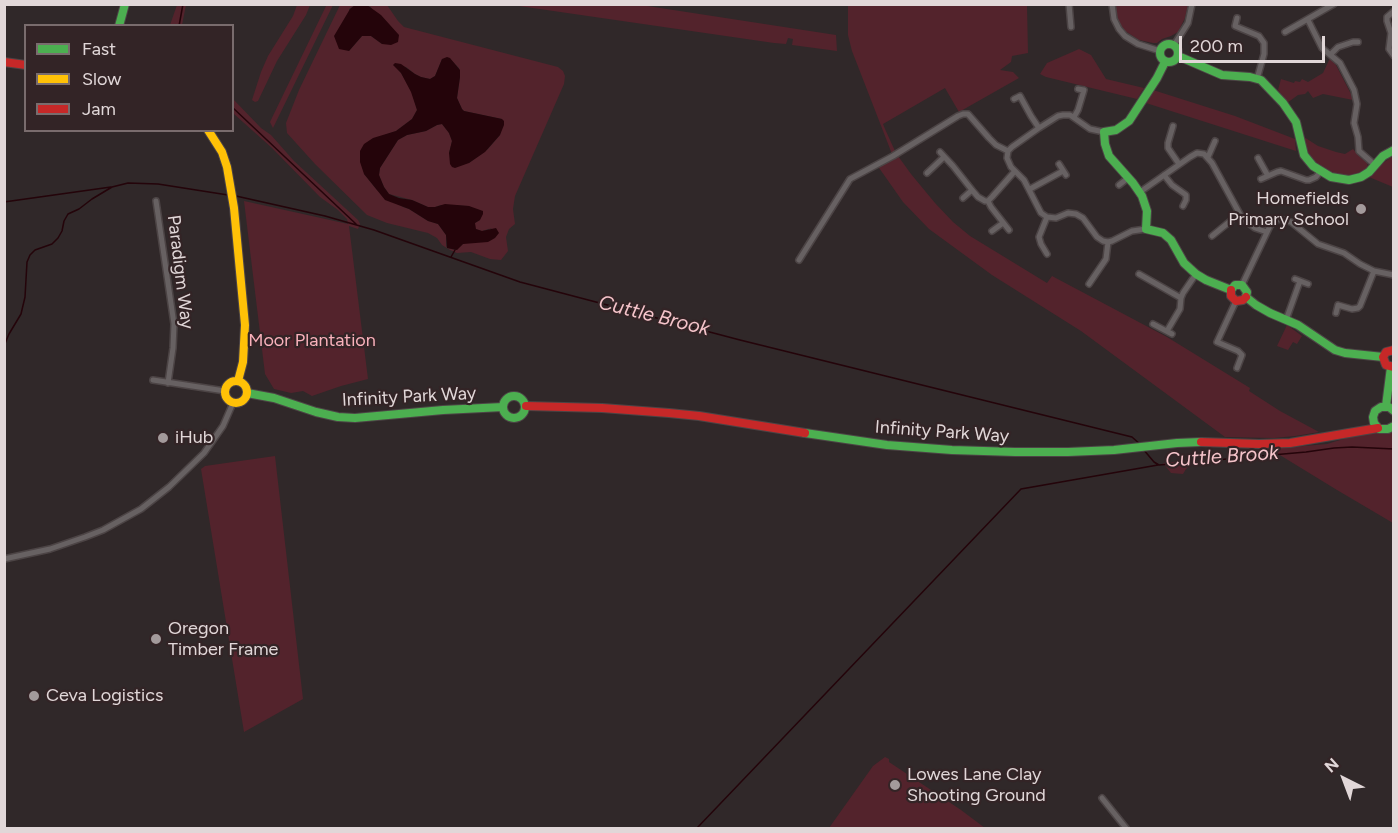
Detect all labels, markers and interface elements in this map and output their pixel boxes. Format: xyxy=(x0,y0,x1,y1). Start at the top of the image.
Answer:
legend xyxy=(24,24,234,132)
scale bar xyxy=(1182,24,1328,62)
text: 200 m xyxy=(1190,35,1243,57)
text: Fast xyxy=(82,38,116,60)
text: Slow xyxy=(82,68,121,90)
text: Jam xyxy=(82,98,116,120)
place label: Homefields Primary School xyxy=(1228,188,1349,230)
marker: Homefields Primary School xyxy=(1354,202,1368,216)
street label: Paradigm Way xyxy=(162,214,198,330)
water label: Cuttle Brook xyxy=(596,291,712,341)
park label: Moor Plantation xyxy=(248,330,376,352)
street label: Infinity Park Way xyxy=(341,383,477,411)
street label: Infinity Park Way xyxy=(874,417,1010,447)
place label: iHub xyxy=(175,427,213,449)
marker: iHub xyxy=(156,431,170,445)
water label: Cuttle Brook xyxy=(1165,441,1279,473)
place label: Oregon Timber Frame xyxy=(168,618,278,660)
marker: Oregon Timber Frame xyxy=(149,632,163,646)
place label: Ceva Logistics xyxy=(46,685,163,707)
marker: Ceva Logistics xyxy=(27,689,41,703)
north arrow xyxy=(1314,749,1374,809)
text: N xyxy=(1321,754,1343,776)
place label: Lowes Lane Clay Shooting Ground xyxy=(907,764,1046,806)
marker: Lowes Lane Clay Shooting Ground xyxy=(888,778,902,792)

